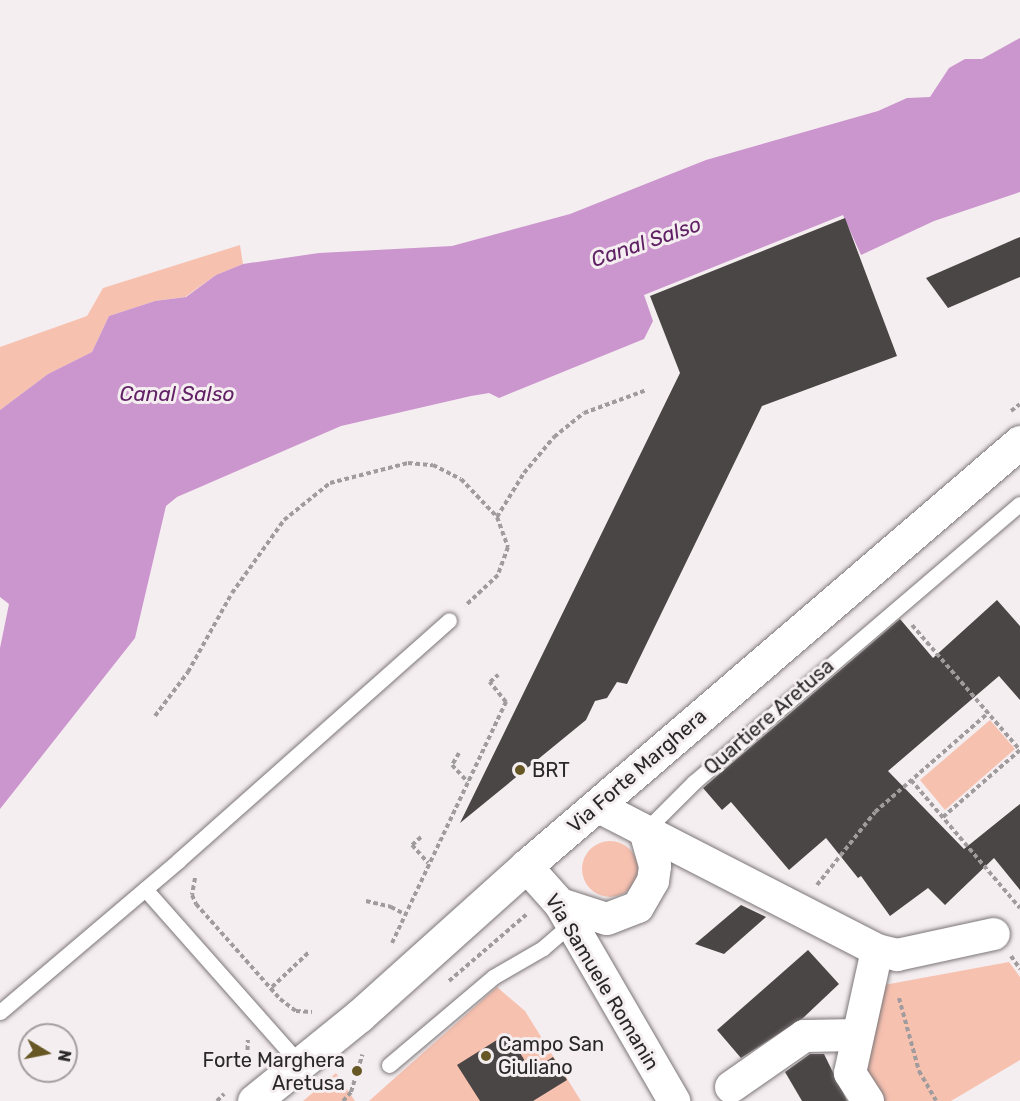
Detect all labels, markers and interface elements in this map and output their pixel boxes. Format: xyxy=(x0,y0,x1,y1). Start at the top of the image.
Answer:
water label: Canal Salso xyxy=(588,211,704,273)
water label: Canal Salso xyxy=(120,381,234,407)
street label: Quartiere Aretusa xyxy=(699,654,839,780)
street label: Via Forte Marghera xyxy=(563,704,711,838)
place label: BRT xyxy=(532,758,570,782)
marker: BRT xyxy=(513,763,527,777)
street label: Via Samuele Romanin xyxy=(540,889,664,1075)
north arrow xyxy=(18,1023,78,1083)
place label: Campo San Giuliano xyxy=(498,1032,604,1079)
place label: Forte Marghera Aretusa xyxy=(202,1048,345,1095)
text: N xyxy=(54,1049,75,1063)
marker: Campo San Giuliano xyxy=(479,1049,493,1063)
marker: Forte Marghera Aretusa xyxy=(350,1064,364,1078)

